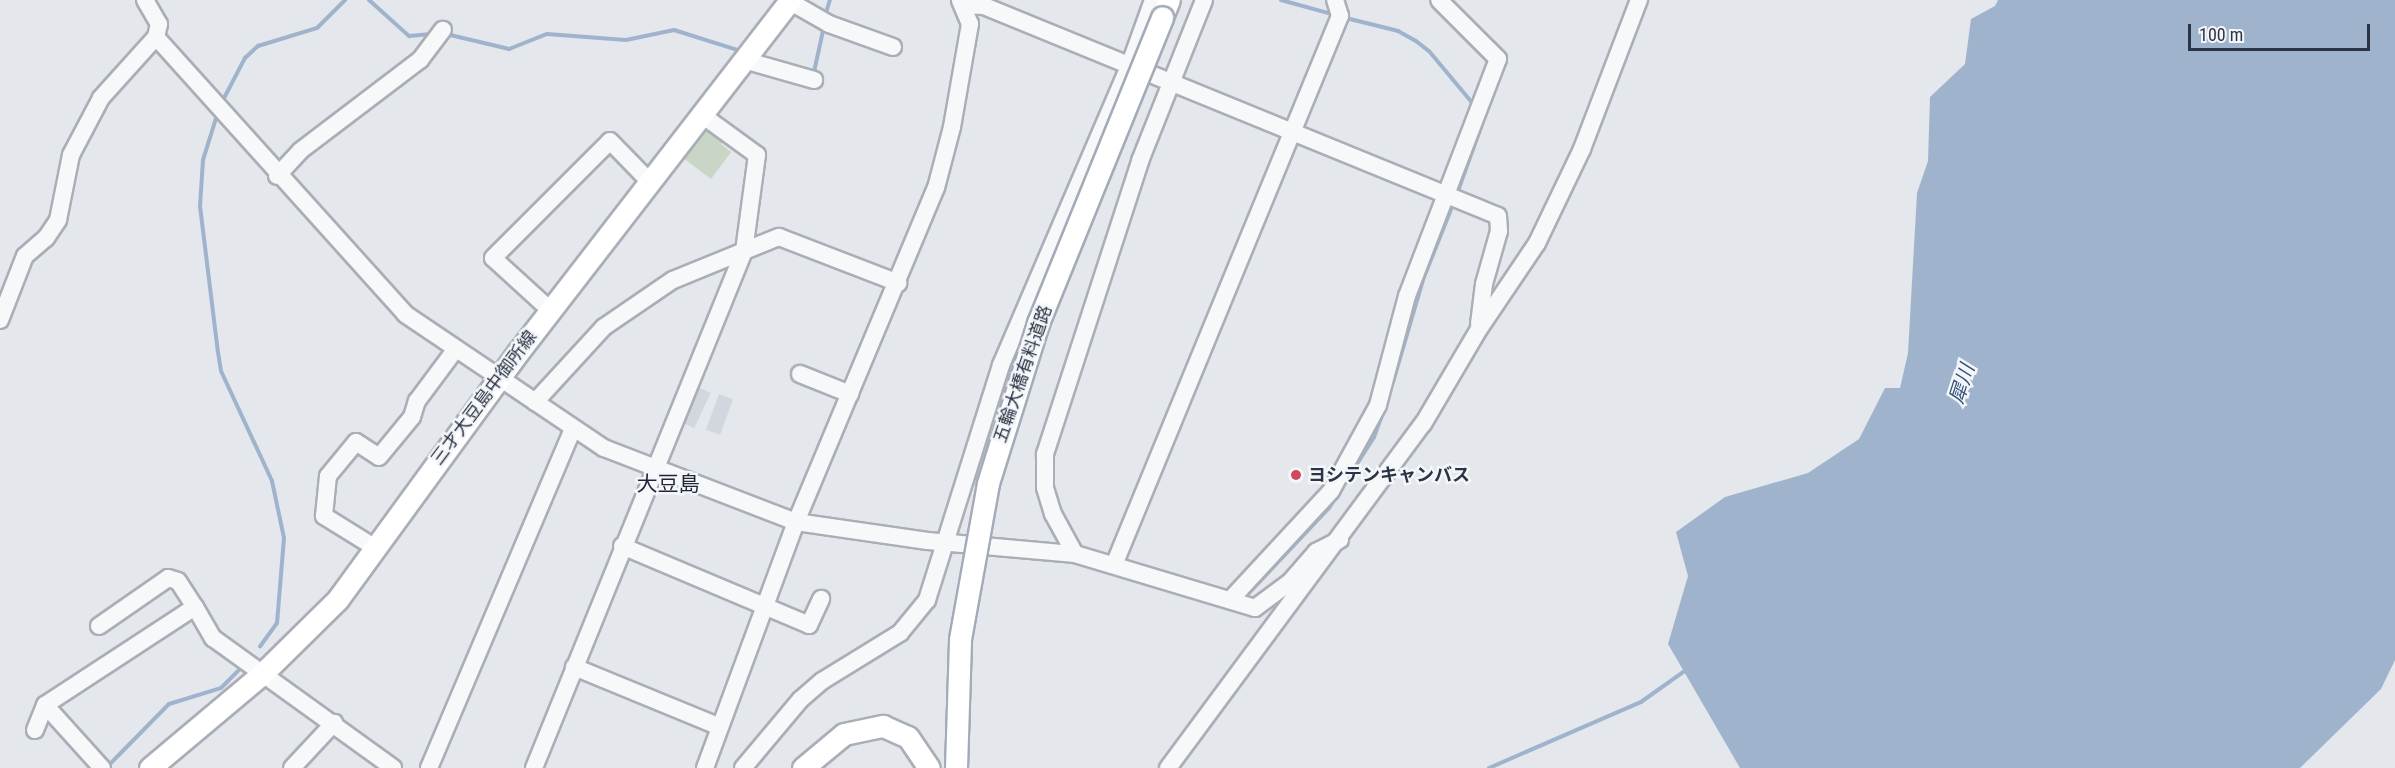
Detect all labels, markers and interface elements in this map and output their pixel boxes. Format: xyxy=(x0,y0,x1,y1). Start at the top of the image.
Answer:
scale bar xyxy=(2191,12,2372,50)
text: 100 m xyxy=(2199,24,2243,45)
street label: 五輪大橋有料道路 xyxy=(989,302,1057,446)
street label: 三才大豆島中御所線 xyxy=(427,327,541,469)
water label: 犀川 xyxy=(1944,361,1980,407)
place label: ヨシテンキャンバス xyxy=(1308,464,1470,486)
marker: ヨシテンキャンバス xyxy=(1289,468,1303,482)
district label: 大豆島 xyxy=(637,471,699,497)

